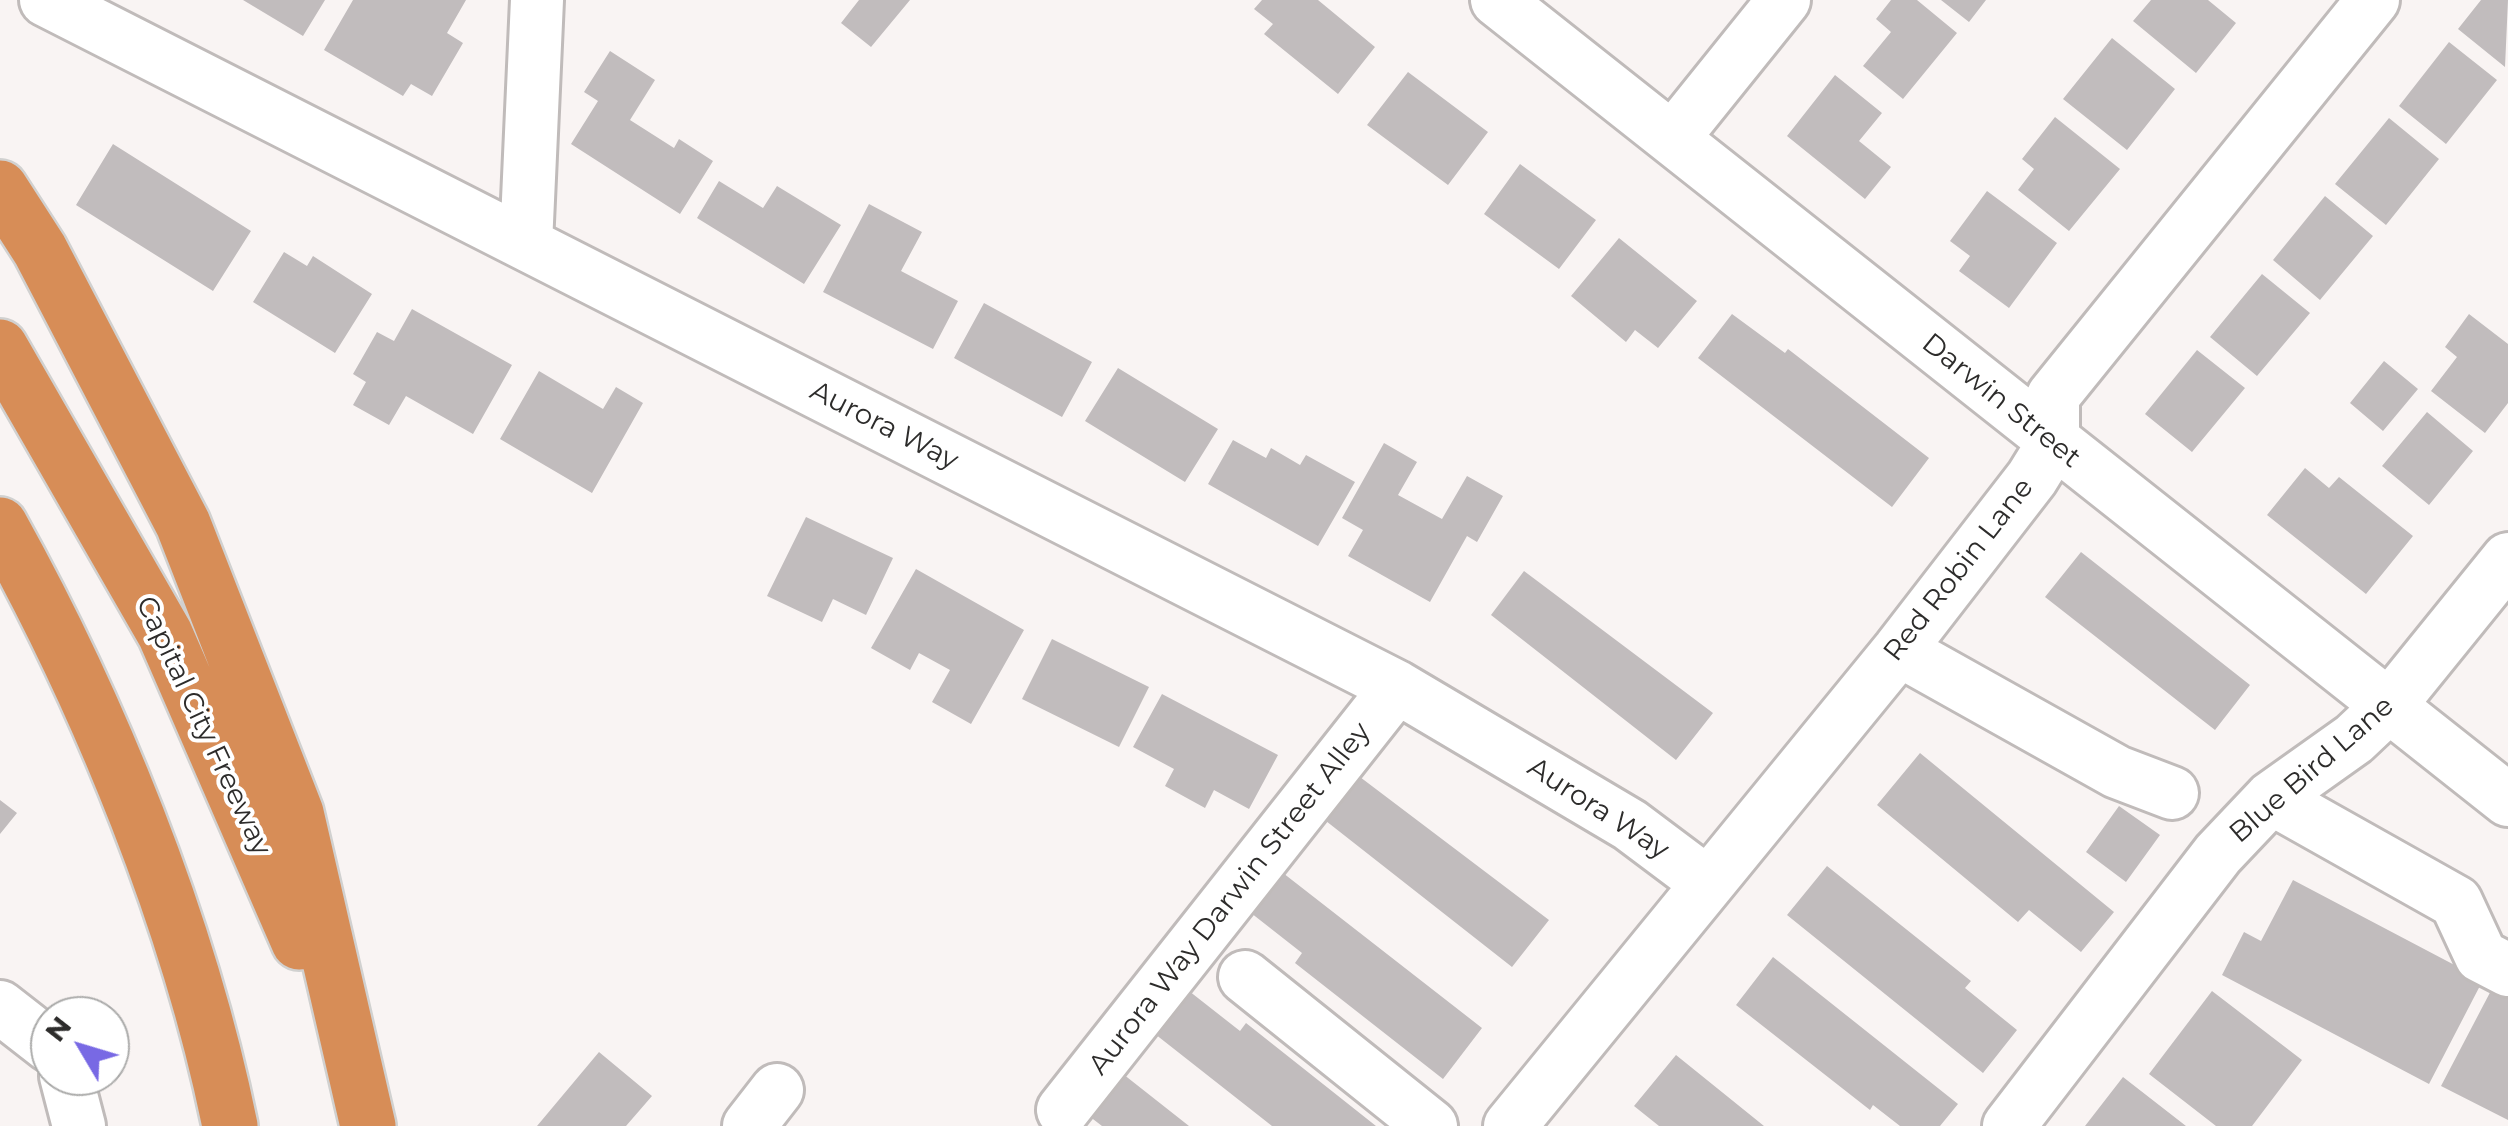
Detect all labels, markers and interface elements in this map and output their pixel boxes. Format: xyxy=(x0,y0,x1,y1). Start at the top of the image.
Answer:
street label: Darwin Street xyxy=(1915,327,2087,475)
street label: Aurora Way xyxy=(804,374,964,478)
street label: Red Robin Lane xyxy=(1877,472,2041,668)
street label: Capital City Freeway xyxy=(128,591,278,861)
street label: Blue Bird Lane xyxy=(2223,690,2401,850)
street label: Aurora Way Darwin Street Alley xyxy=(1082,716,1378,1082)
street label: Aurora Way xyxy=(1521,751,1675,867)
north arrow xyxy=(30,996,130,1096)
text: N xyxy=(38,1009,78,1048)

